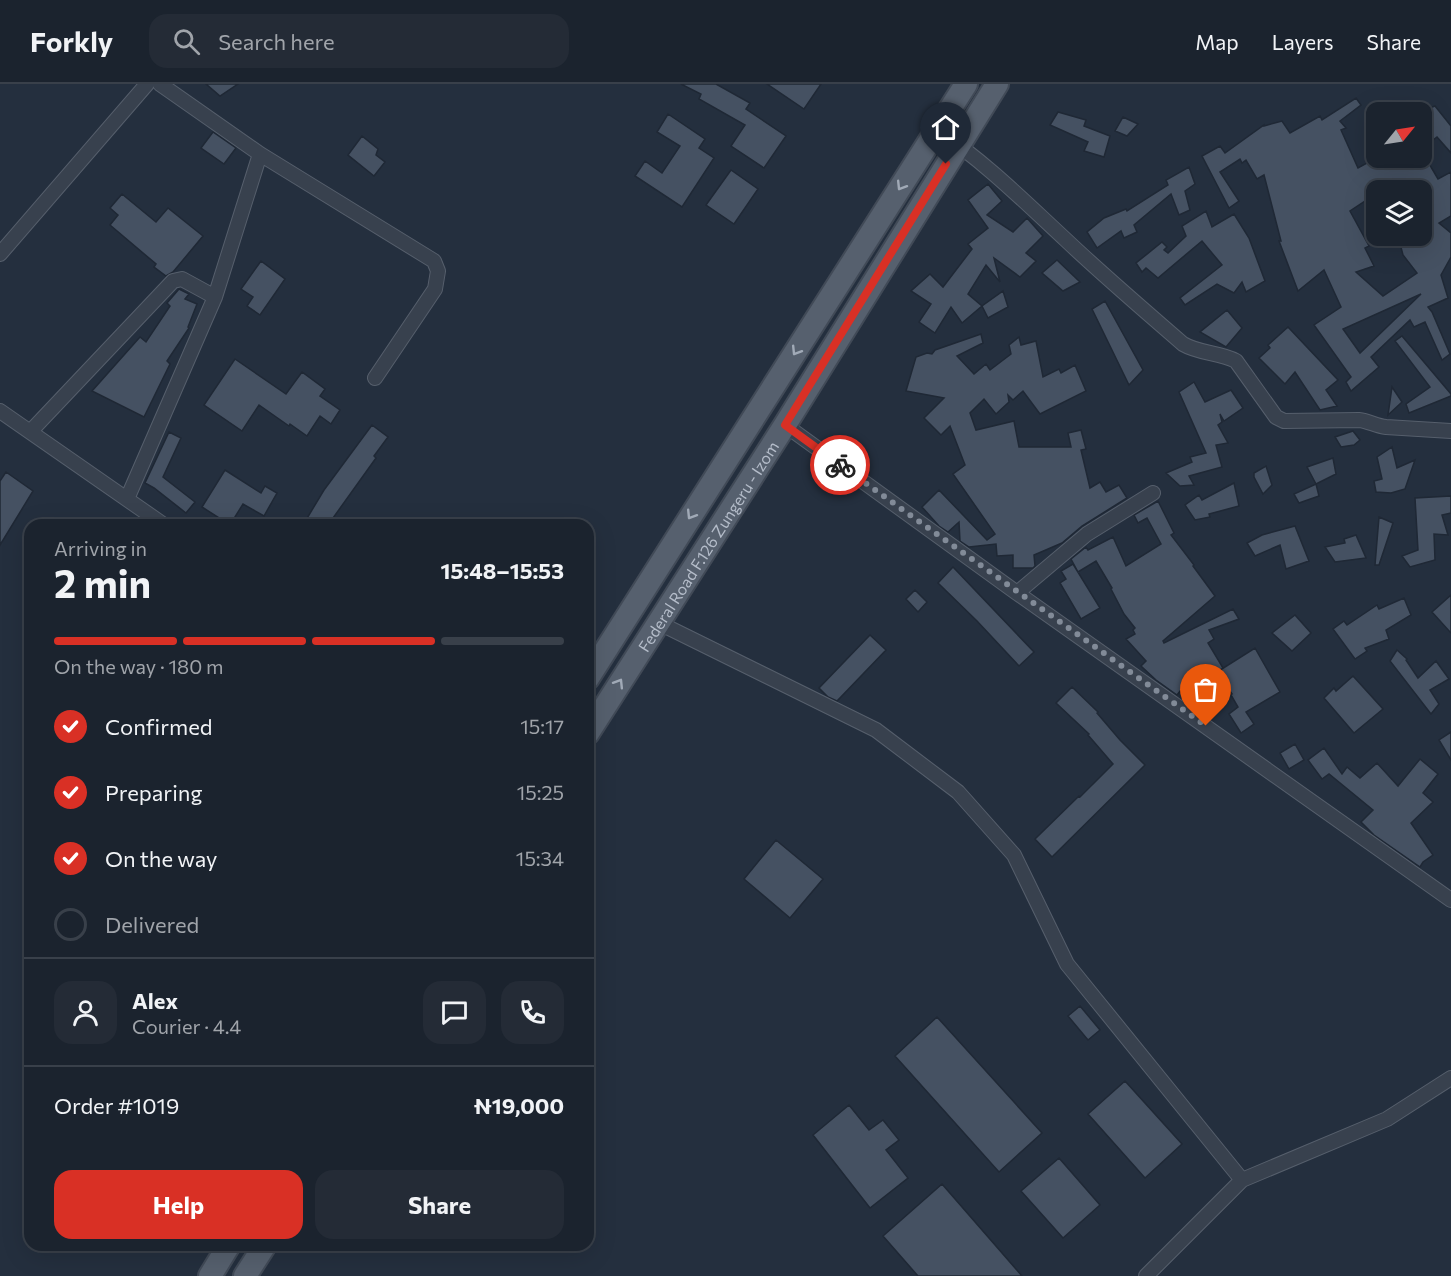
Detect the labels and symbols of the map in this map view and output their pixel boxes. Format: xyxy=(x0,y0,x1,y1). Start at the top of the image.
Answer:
pin xyxy=(920,102,971,164)
north arrow xyxy=(1366,102,1432,168)
one-way arrow xyxy=(897,180,908,191)
one-way arrow xyxy=(792,344,803,355)
courier xyxy=(810,435,870,495)
street label: Federal Road F.126 Zungeru - Izom xyxy=(633,437,782,655)
one-way arrow xyxy=(688,509,699,520)
pin xyxy=(1180,664,1231,726)
one-way arrow xyxy=(612,679,624,689)

